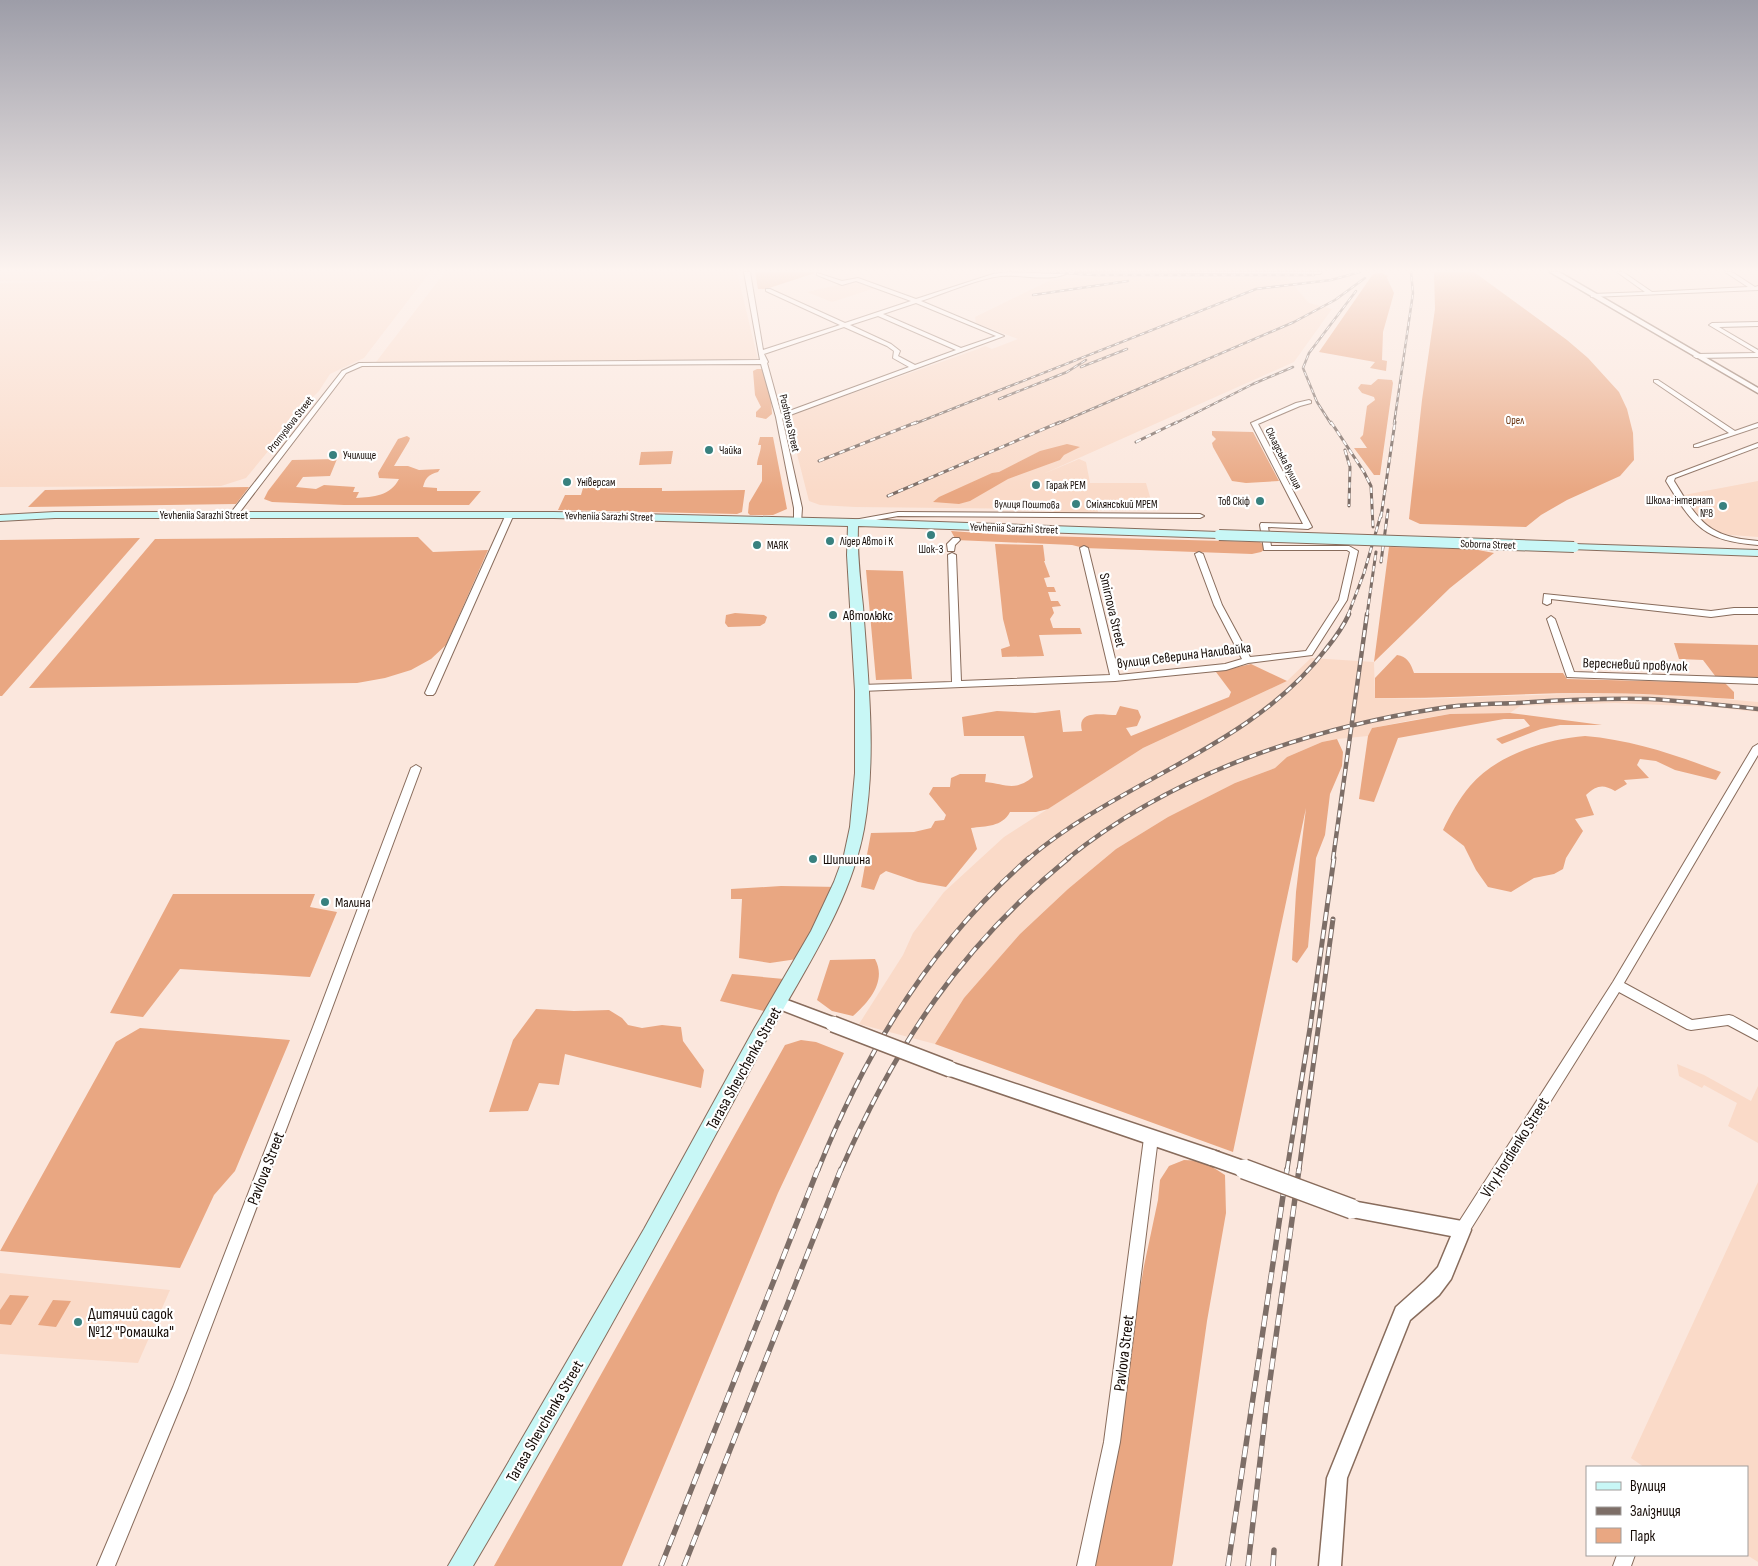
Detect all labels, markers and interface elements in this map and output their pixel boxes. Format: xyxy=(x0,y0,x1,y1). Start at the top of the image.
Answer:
street label: Promyslova Street xyxy=(265,393,317,455)
street label: Poshtova Street xyxy=(777,393,803,454)
park label: Орел xyxy=(1506,414,1524,427)
street label: Складська вулиця xyxy=(1262,425,1305,491)
marker: Чайка xyxy=(703,444,715,456)
place label: Чайка xyxy=(719,444,742,457)
marker: Училище xyxy=(327,449,339,461)
place label: Училище xyxy=(343,449,376,462)
marker: Універсам xyxy=(561,476,573,488)
place label: Універсам xyxy=(577,476,615,489)
marker: Гараж РЕМ xyxy=(1030,479,1042,491)
place label: Гараж РЕМ xyxy=(1046,479,1086,492)
place label: Школа-інтернат №8 xyxy=(1646,494,1713,520)
place label: Тов Скіф xyxy=(1218,495,1250,508)
marker: Тов Скіф xyxy=(1254,495,1266,507)
street label: вулиця Поштова xyxy=(994,497,1060,512)
marker: Смілянський МРЕМ xyxy=(1070,498,1082,510)
place label: Смілянський МРЕМ xyxy=(1086,498,1158,511)
marker: Школа-інтернат №8 xyxy=(1717,500,1729,512)
street label: Yevheniia Sarazhi Street xyxy=(160,509,249,522)
street label: Yevheniia Sarazhi Street xyxy=(565,509,654,524)
street label: Yevheniia Sarazhi Street xyxy=(970,520,1059,537)
marker: Шок-3 xyxy=(925,529,937,541)
marker: Лідер Авто і К xyxy=(824,535,836,547)
place label: Лідер Авто і К xyxy=(839,535,893,548)
street label: Soborna Street xyxy=(1460,537,1517,552)
marker: МАЯК xyxy=(751,539,763,551)
place label: МАЯК xyxy=(767,539,788,552)
place label: Шок-3 xyxy=(919,543,944,556)
street label: Smirnova Street xyxy=(1096,571,1129,649)
place label: Автолюкс xyxy=(842,607,893,624)
marker: Автолюкс xyxy=(827,609,839,621)
street label: вулиця Северина Наливайка xyxy=(1116,639,1252,672)
street label: Вересневий провулок xyxy=(1582,654,1688,675)
place label: Шипшина xyxy=(823,851,870,868)
marker: Шипшина xyxy=(807,853,819,865)
place label: Малина xyxy=(335,894,371,911)
marker: Малина xyxy=(319,896,331,908)
street label: Tarasa Shevchenka Street xyxy=(703,1004,786,1134)
street label: Viry Hordienko Street xyxy=(1477,1094,1554,1201)
street label: Pavlova Street xyxy=(244,1129,289,1208)
place label: Дитячий садок №12 "Ромашка" xyxy=(88,1305,174,1342)
street label: Pavlova Street xyxy=(1110,1314,1139,1392)
marker: Дитячий садок №12 "Ромашка" xyxy=(72,1316,84,1328)
street label: Tarasa Shevchenka Street xyxy=(503,1357,588,1486)
legend xyxy=(1586,1466,1748,1556)
text: Вулиця xyxy=(1630,1477,1666,1496)
text: Залізниця xyxy=(1630,1502,1681,1521)
text: Парк xyxy=(1630,1527,1656,1546)

